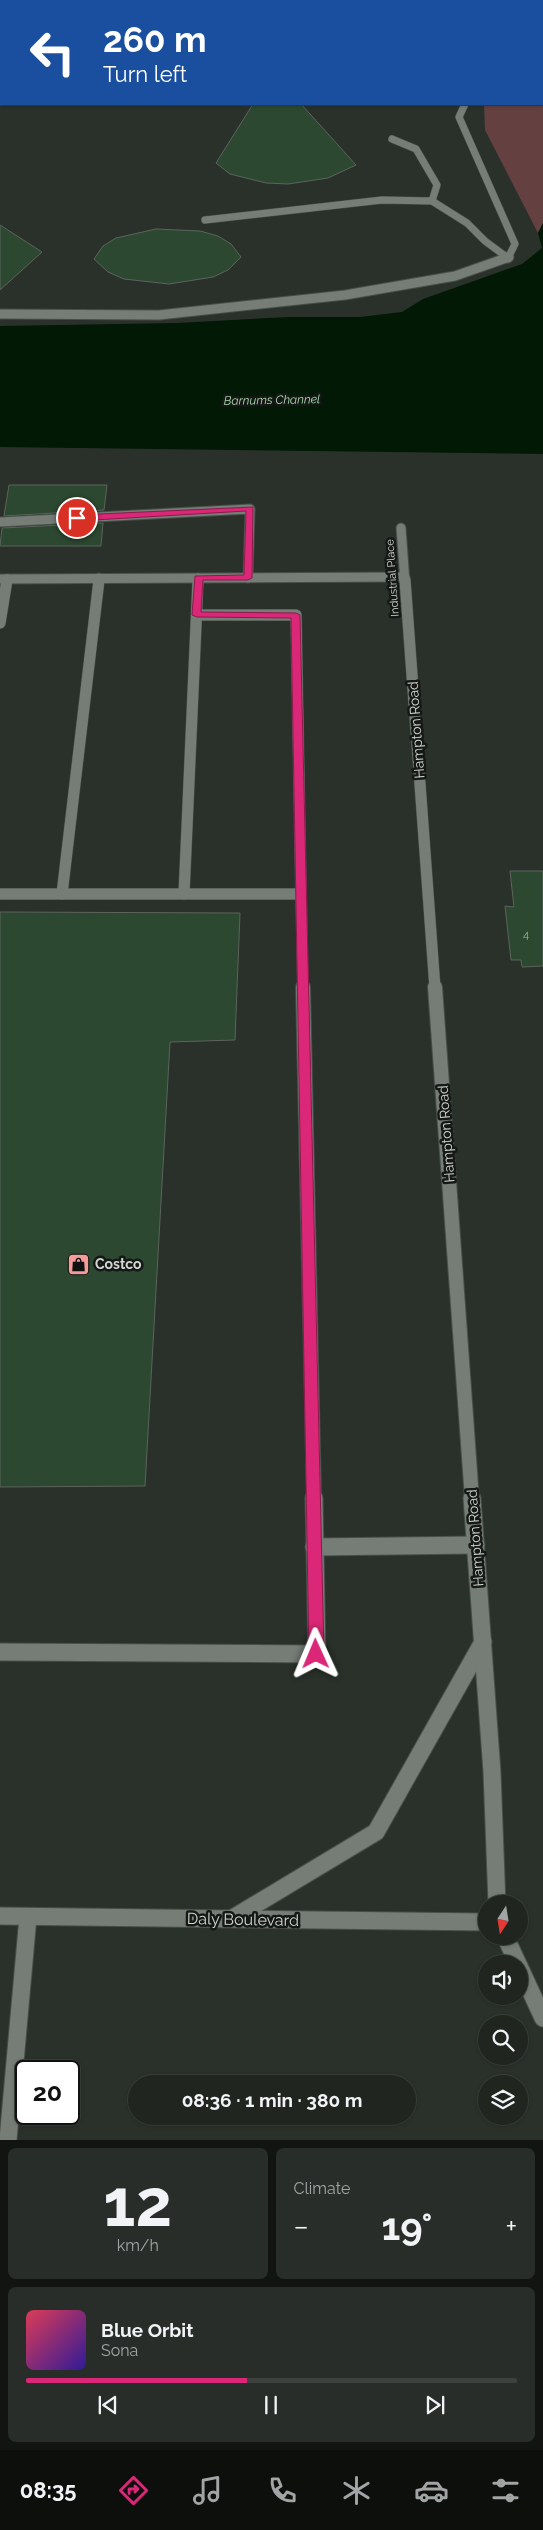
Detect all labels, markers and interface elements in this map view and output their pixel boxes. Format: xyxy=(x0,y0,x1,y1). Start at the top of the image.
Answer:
text: 260 m xyxy=(103,19,206,60)
icon: left xyxy=(20,20,85,85)
text: Turn left xyxy=(103,61,187,87)
water label: Barnums Channel xyxy=(224,392,320,408)
pin xyxy=(56,497,98,539)
icon: arrive xyxy=(63,504,91,532)
street label: Industrial Place xyxy=(383,538,402,617)
street label: Hampton Road xyxy=(405,681,427,779)
house number: 4 xyxy=(523,928,529,941)
street label: Hampton Road xyxy=(435,1085,457,1183)
shop icon: Costco xyxy=(67,1252,91,1276)
place label: Costco xyxy=(95,1256,142,1272)
street label: Hampton Road xyxy=(464,1489,486,1587)
position arrow xyxy=(289,1627,341,1679)
north arrow xyxy=(478,1895,528,1945)
map controls xyxy=(478,1895,528,2125)
street label: Daly Boulevard xyxy=(187,1909,299,1930)
button: sound xyxy=(478,1955,528,2005)
button: search xyxy=(478,2015,528,2065)
speed limit sign: 20 xyxy=(15,2060,80,2125)
button: layers xyxy=(478,2075,528,2125)
text: 08:36 · 1 min · 380 m xyxy=(182,2089,362,2111)
text: 12 xyxy=(103,2165,172,2241)
text: Climate xyxy=(294,2179,350,2198)
text: 19° xyxy=(382,2204,432,2249)
text: − xyxy=(294,2210,309,2243)
text: + xyxy=(505,2210,517,2243)
text: km/h xyxy=(117,2236,159,2255)
text: Blue Orbit xyxy=(101,2319,193,2341)
text: Sona xyxy=(101,2341,138,2360)
icon: previous xyxy=(94,2391,122,2419)
icon: pause xyxy=(257,2391,285,2419)
icon: next xyxy=(421,2391,449,2419)
icon: directions xyxy=(116,2473,151,2508)
icon: music xyxy=(190,2473,225,2508)
icon: phone xyxy=(265,2473,300,2508)
icon: climate xyxy=(339,2473,374,2508)
icon: car xyxy=(414,2473,449,2508)
icon: filters xyxy=(488,2473,523,2508)
text: 08:35 xyxy=(20,2477,76,2503)

